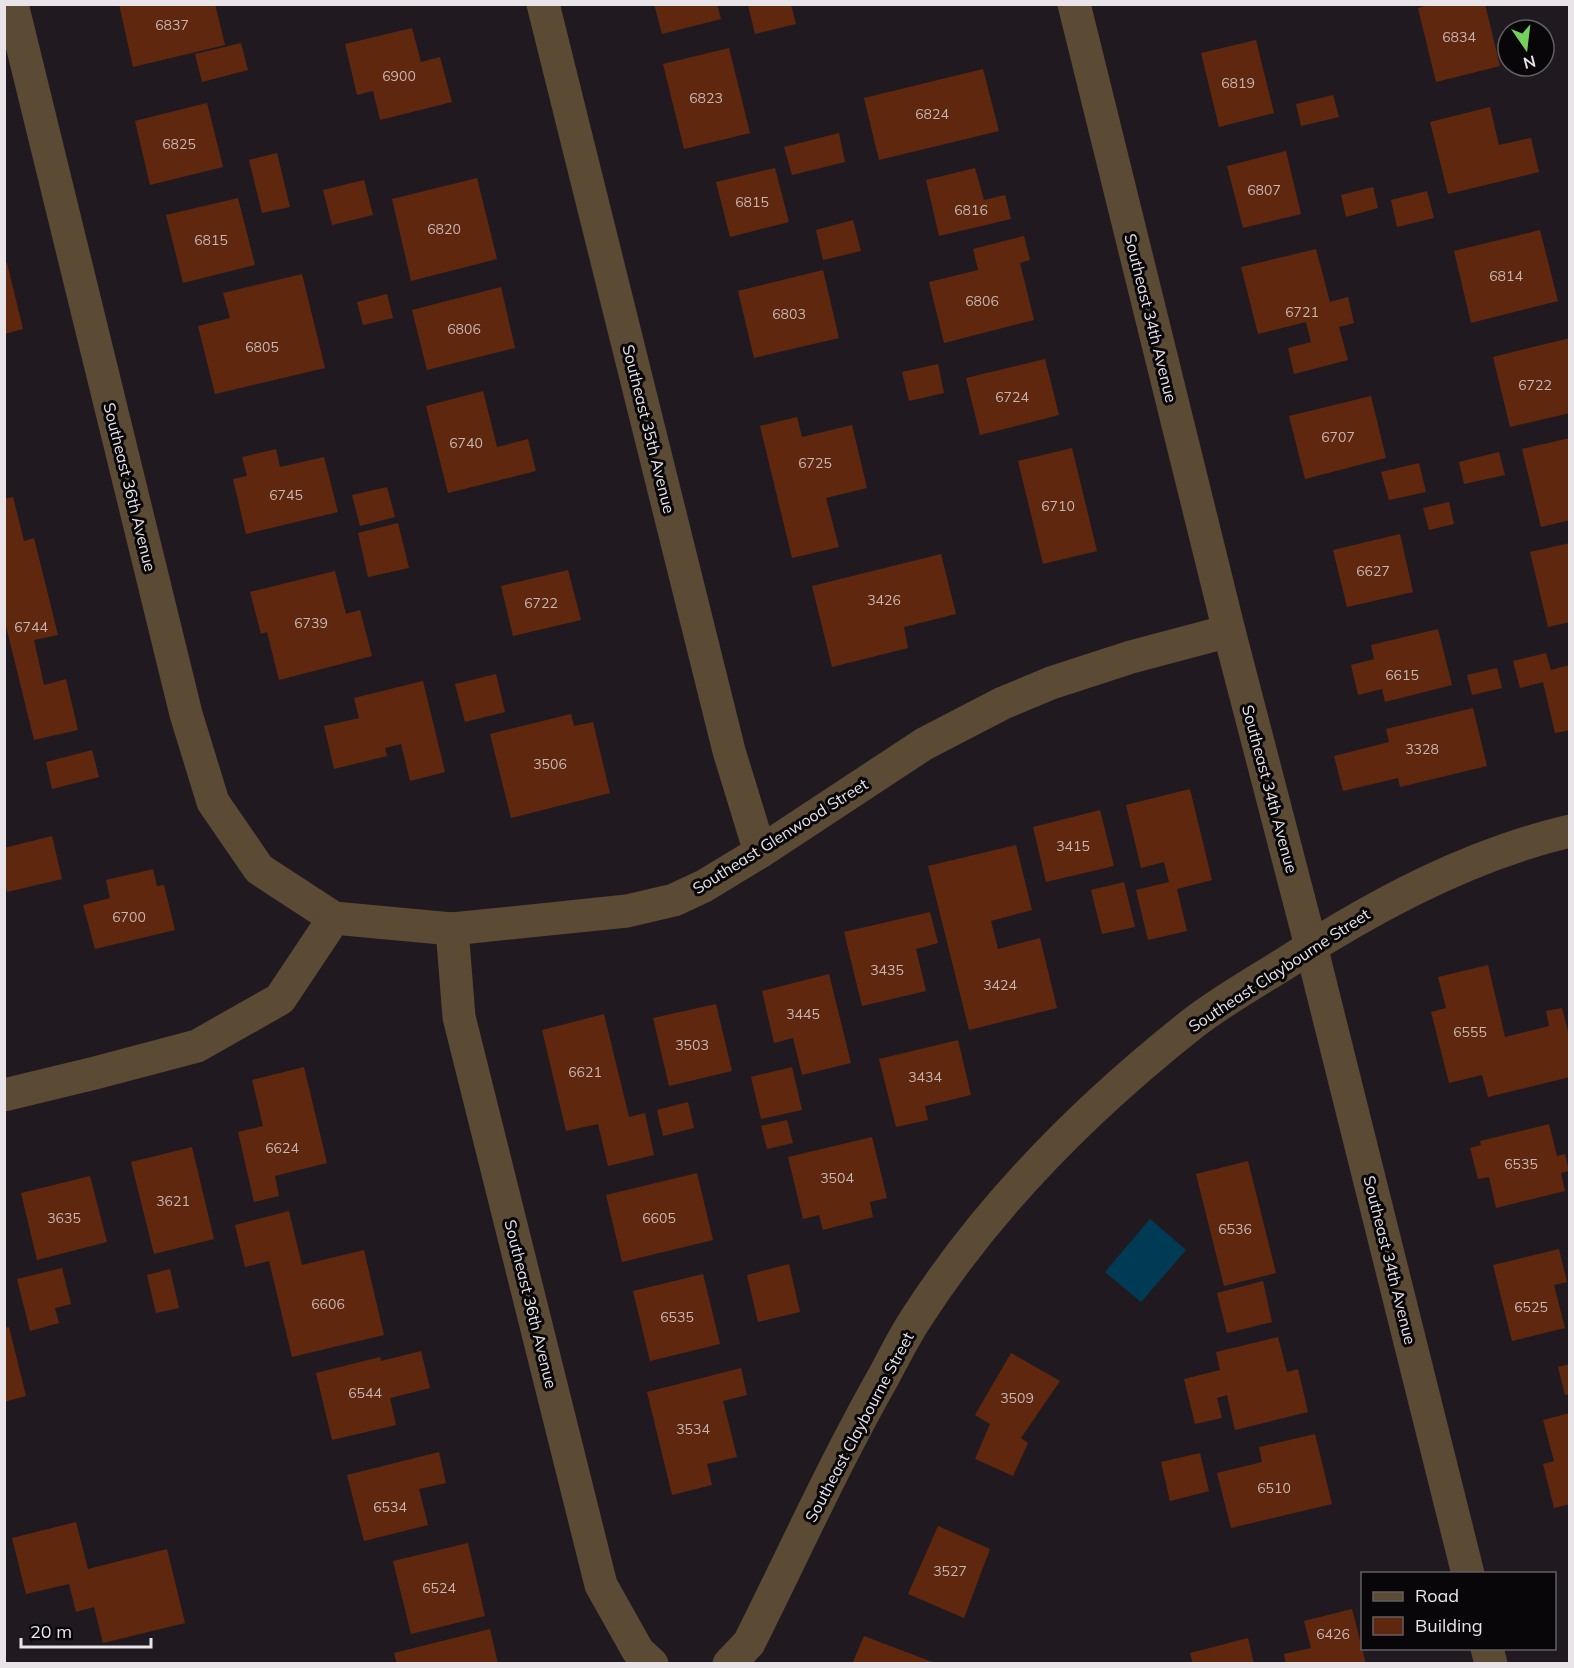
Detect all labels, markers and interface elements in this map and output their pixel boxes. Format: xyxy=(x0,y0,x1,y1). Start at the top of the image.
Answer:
house number: 6837 xyxy=(155,16,189,34)
north arrow xyxy=(1496,18,1556,78)
house number: 6834 xyxy=(1442,28,1476,46)
text: N xyxy=(1521,51,1538,74)
house number: 6900 xyxy=(382,67,416,85)
house number: 6819 xyxy=(1221,74,1255,92)
house number: 6823 xyxy=(689,89,723,107)
house number: 6824 xyxy=(915,105,949,123)
house number: 6825 xyxy=(162,135,196,153)
house number: 6807 xyxy=(1247,181,1281,199)
house number: 6815 xyxy=(735,193,769,211)
house number: 6816 xyxy=(954,201,988,219)
house number: 6820 xyxy=(427,220,461,238)
house number: 6815 xyxy=(194,231,228,249)
street label: Southeast 34th Avenue xyxy=(1120,231,1182,405)
house number: 6814 xyxy=(1489,267,1523,285)
house number: 6806 xyxy=(965,292,999,310)
house number: 6721 xyxy=(1285,303,1319,321)
house number: 6803 xyxy=(772,305,806,323)
house number: 6806 xyxy=(447,320,481,338)
house number: 6805 xyxy=(245,338,279,356)
street label: Southeast 35th Avenue xyxy=(618,342,680,516)
house number: 6722 xyxy=(1518,376,1552,394)
house number: 6724 xyxy=(995,388,1029,406)
street label: Southeast 36th Avenue xyxy=(99,400,161,574)
house number: 6707 xyxy=(1321,428,1355,446)
house number: 6740 xyxy=(449,434,483,452)
house number: 6725 xyxy=(798,454,832,472)
house number: 6745 xyxy=(269,486,303,504)
house number: 6710 xyxy=(1041,497,1075,515)
house number: 6627 xyxy=(1356,562,1390,580)
house number: 3426 xyxy=(867,591,901,609)
house number: 6722 xyxy=(524,594,558,612)
house number: 6739 xyxy=(294,614,328,632)
house number: 6744 xyxy=(14,618,48,636)
house number: 6615 xyxy=(1385,666,1419,684)
street label: Southeast 34th Avenue xyxy=(1238,703,1302,875)
house number: 3328 xyxy=(1405,740,1439,758)
house number: 3506 xyxy=(533,755,567,773)
street label: Southeast Glenwood Street xyxy=(689,774,872,898)
house number: 3415 xyxy=(1056,837,1090,855)
street label: Southeast Claybourne Street xyxy=(1185,904,1374,1036)
house number: 6700 xyxy=(112,908,146,926)
house number: 3435 xyxy=(870,961,904,979)
house number: 3424 xyxy=(983,976,1017,994)
house number: 3445 xyxy=(786,1005,820,1023)
house number: 6555 xyxy=(1453,1023,1487,1041)
house number: 3503 xyxy=(675,1036,709,1054)
house number: 6621 xyxy=(568,1063,602,1081)
house number: 3434 xyxy=(908,1068,942,1086)
house number: 6624 xyxy=(265,1139,299,1157)
house number: 6535 xyxy=(1504,1155,1538,1173)
house number: 3504 xyxy=(820,1169,854,1187)
street label: Southeast 34th Avenue xyxy=(1359,1173,1421,1347)
house number: 3621 xyxy=(156,1192,190,1210)
house number: 3635 xyxy=(47,1209,81,1227)
house number: 6605 xyxy=(642,1209,676,1227)
street label: Southeast 36th Avenue xyxy=(500,1217,562,1391)
house number: 6536 xyxy=(1218,1220,1252,1238)
house number: 6606 xyxy=(311,1295,345,1313)
house number: 6525 xyxy=(1514,1298,1548,1316)
house number: 6535 xyxy=(660,1308,694,1326)
street label: Southeast Claybourne Street xyxy=(800,1328,918,1525)
house number: 6544 xyxy=(348,1384,382,1402)
house number: 3509 xyxy=(1000,1389,1034,1407)
house number: 3534 xyxy=(676,1420,710,1438)
house number: 6510 xyxy=(1257,1479,1291,1497)
house number: 6534 xyxy=(373,1498,407,1516)
house number: 3527 xyxy=(933,1562,967,1580)
legend xyxy=(1361,1572,1556,1650)
house number: 6524 xyxy=(422,1579,456,1597)
text: Road xyxy=(1415,1584,1459,1607)
scale bar xyxy=(21,1611,152,1649)
text: Building xyxy=(1415,1614,1483,1637)
text: 20 m xyxy=(30,1620,72,1643)
house number: 6426 xyxy=(1316,1625,1350,1643)

